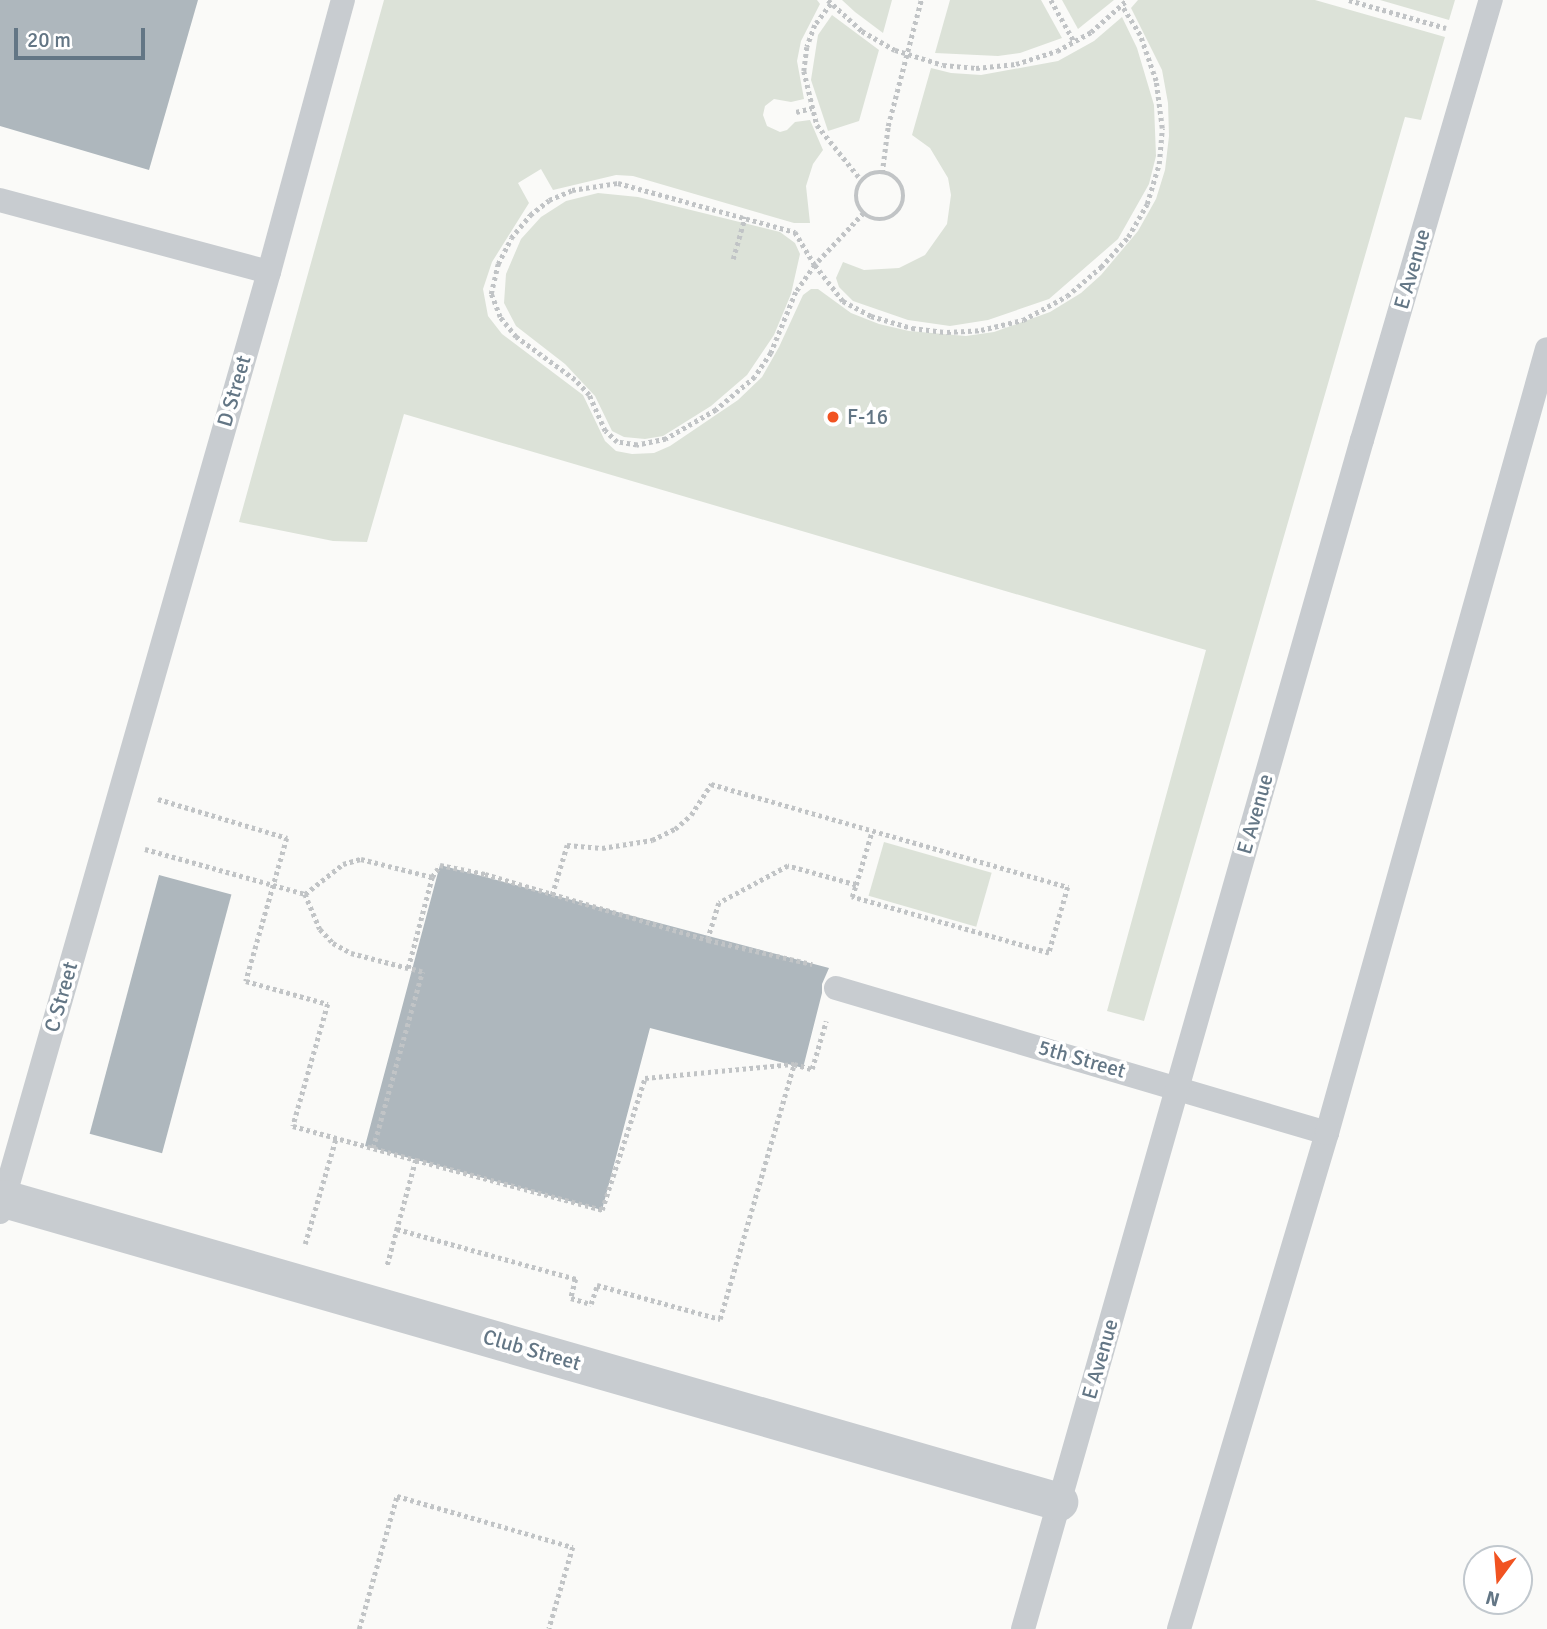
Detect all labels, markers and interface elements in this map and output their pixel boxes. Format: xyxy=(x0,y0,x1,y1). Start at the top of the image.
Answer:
scale bar xyxy=(18,14,149,58)
text: 20 m xyxy=(27,27,71,53)
street label: E Avenue xyxy=(1389,226,1435,312)
street label: D Street xyxy=(212,352,256,430)
place label: F-16 xyxy=(847,404,888,430)
marker: F-16 xyxy=(825,409,841,425)
street label: E Avenue xyxy=(1232,771,1278,857)
street label: C Street xyxy=(39,959,83,1035)
street label: 5th Street xyxy=(1036,1035,1128,1083)
street label: E Avenue xyxy=(1077,1316,1123,1402)
street label: Club Street xyxy=(480,1324,584,1376)
north arrow xyxy=(1463,1545,1533,1615)
text: N xyxy=(1483,1585,1502,1612)

